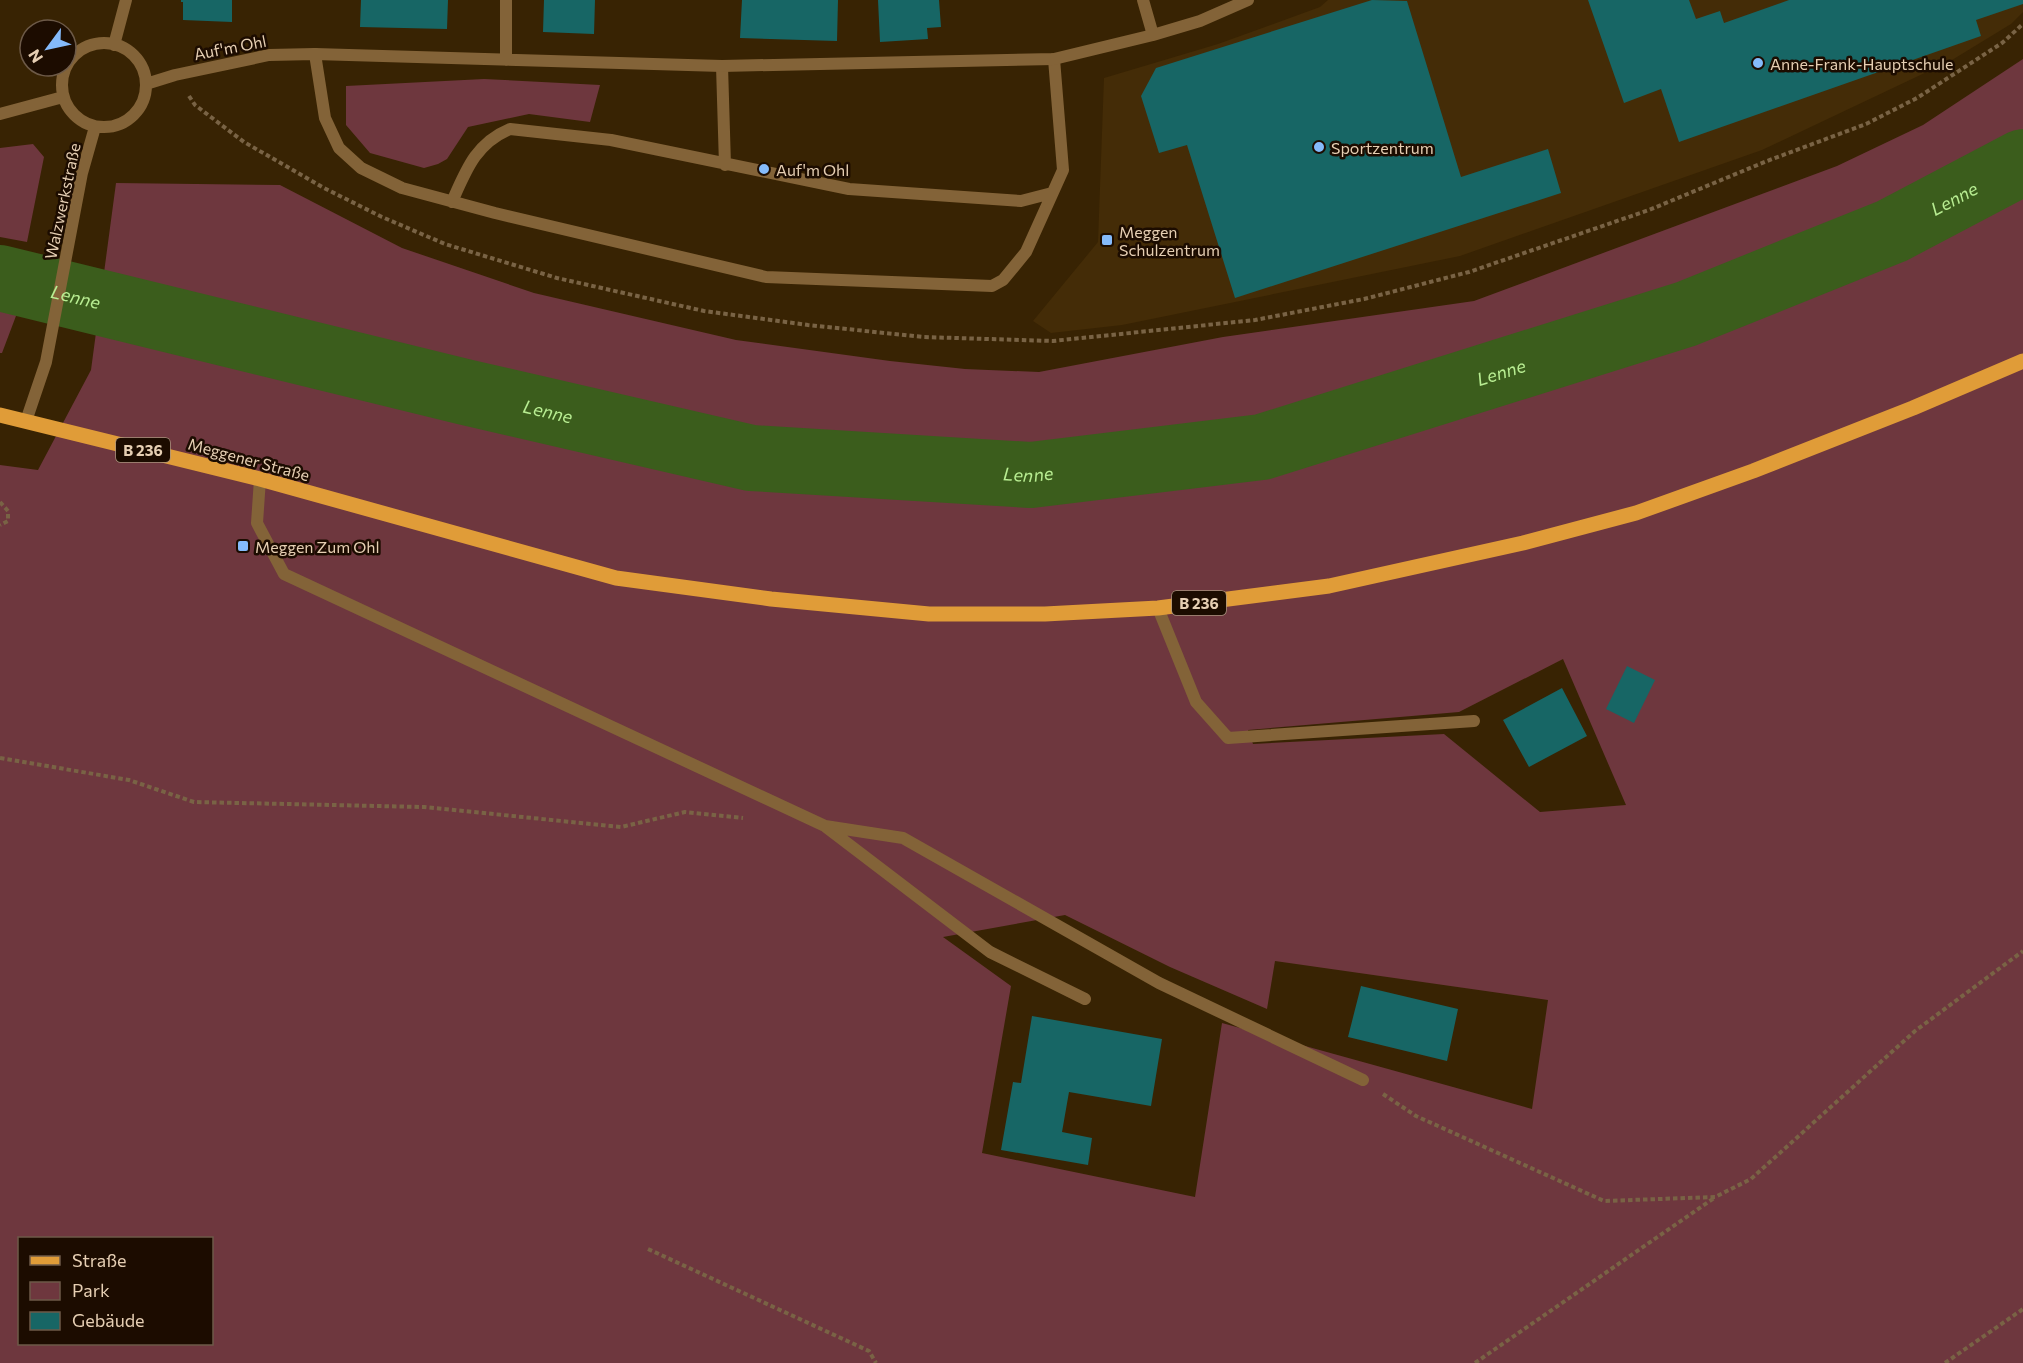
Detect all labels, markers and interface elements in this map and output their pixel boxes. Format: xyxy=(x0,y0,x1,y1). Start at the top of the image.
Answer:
north arrow xyxy=(18,18,78,78)
street label: Auf'm Ohl xyxy=(192,31,268,63)
text: N xyxy=(24,46,46,67)
place label: Anne-Frank-Hauptschule xyxy=(1770,54,1953,73)
marker: Anne-Frank-Hauptschule xyxy=(1751,56,1765,70)
place label: Sportzentrum xyxy=(1331,138,1434,157)
marker: Sportzentrum xyxy=(1312,140,1326,154)
street label: Walzwerkstraße xyxy=(40,141,84,261)
place label: Auf'm Ohl xyxy=(776,160,849,179)
marker: Auf'm Ohl xyxy=(757,162,771,176)
water label: Lenne xyxy=(1927,177,1982,220)
place label: Meggen Schulzentrum xyxy=(1119,222,1220,259)
marker: Meggen Schulzentrum xyxy=(1100,233,1114,247)
water label: Lenne xyxy=(49,280,103,313)
water label: Lenne xyxy=(1474,354,1529,390)
water label: Lenne xyxy=(521,395,575,428)
street label: Meggener Straße xyxy=(186,434,312,484)
road number: B 236 xyxy=(116,438,170,462)
water label: Lenne xyxy=(1003,461,1055,486)
place label: Meggen Zum Ohl xyxy=(255,537,380,556)
marker: Meggen Zum Ohl xyxy=(236,539,250,553)
road number: B 236 xyxy=(1172,591,1226,615)
legend xyxy=(18,1237,213,1345)
text: Straße xyxy=(72,1249,127,1271)
text: Park xyxy=(72,1279,110,1301)
text: Gebäude xyxy=(72,1309,145,1331)

